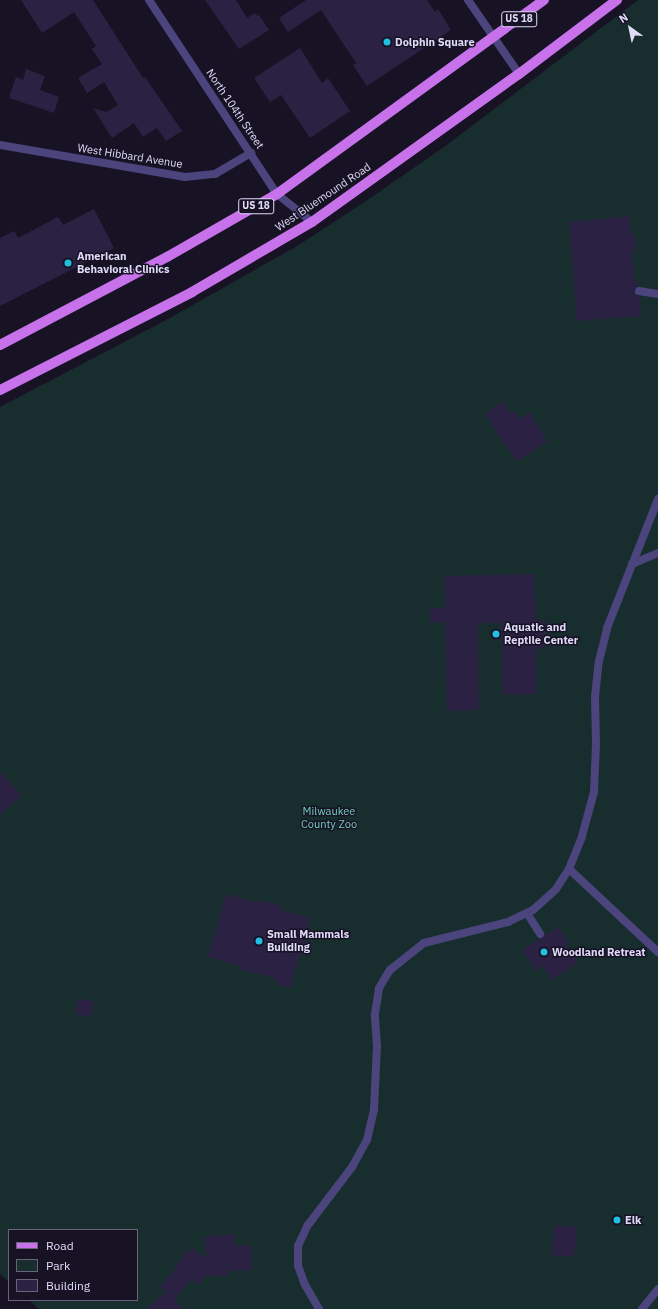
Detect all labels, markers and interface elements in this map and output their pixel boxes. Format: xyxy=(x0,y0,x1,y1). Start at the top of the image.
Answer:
north arrow xyxy=(610,8,650,48)
text: N xyxy=(616,10,631,26)
road number: US 18 xyxy=(501,11,537,27)
place label: Dolphin Square xyxy=(395,35,475,49)
marker: Dolphin Square xyxy=(382,37,392,47)
street label: North 104th Street xyxy=(203,67,267,151)
street label: West Hibbard Avenue xyxy=(76,141,184,171)
street label: West Bluemound Road xyxy=(273,160,373,234)
road number: US 18 xyxy=(238,198,274,214)
place label: American Behavioral Clinics xyxy=(77,250,170,276)
marker: American Behavioral Clinics xyxy=(62,257,74,269)
place label: Aquatic and Reptile Center xyxy=(504,621,578,647)
marker: Aquatic and Reptile Center xyxy=(491,629,501,639)
park label: Milwaukee County Zoo xyxy=(301,805,357,831)
place label: Small Mammals Building xyxy=(267,928,349,954)
marker: Small Mammals Building xyxy=(254,936,264,946)
place label: Woodland Retreat xyxy=(552,945,646,959)
marker: Woodland Retreat xyxy=(539,947,549,957)
place label: Elk xyxy=(625,1213,641,1227)
marker: Elk xyxy=(612,1215,622,1225)
legend xyxy=(8,1229,138,1301)
text: Road xyxy=(46,1238,74,1253)
text: Park xyxy=(46,1258,70,1273)
text: Building xyxy=(46,1278,90,1293)

